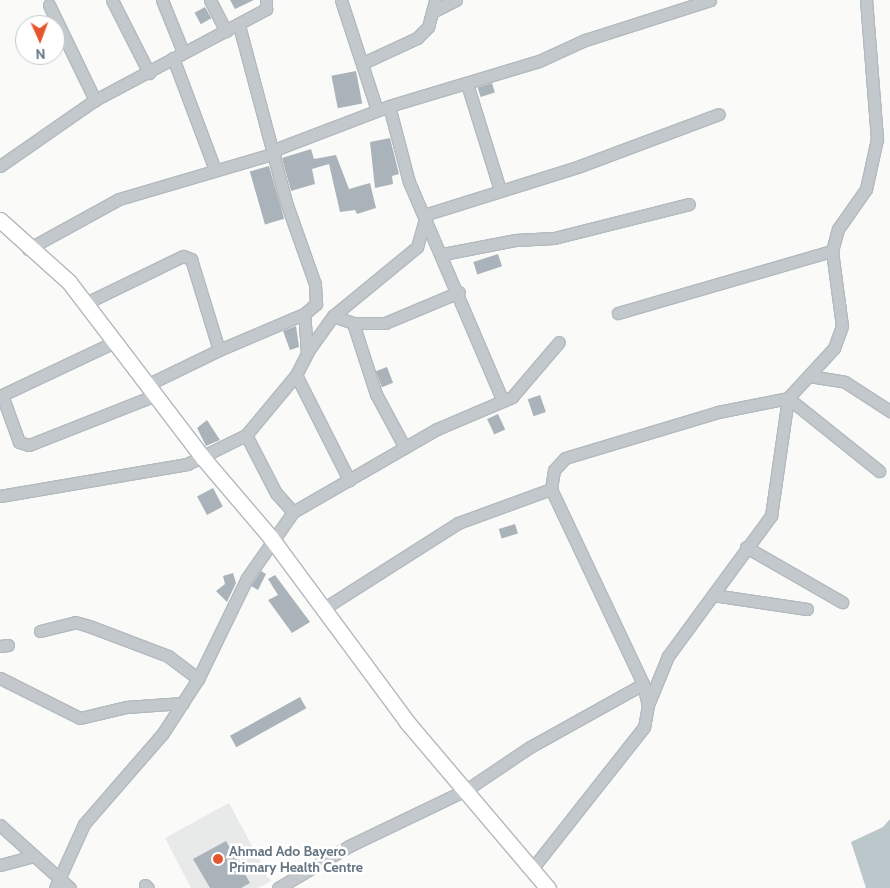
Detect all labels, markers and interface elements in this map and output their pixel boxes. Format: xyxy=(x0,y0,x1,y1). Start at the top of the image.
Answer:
north arrow xyxy=(15,15,65,65)
text: N xyxy=(35,45,46,63)
place label: Ahmad Ado Bayero Primary Health Centre xyxy=(229,843,363,876)
marker: Ahmad Ado Bayero Primary Health Centre xyxy=(211,852,225,866)

